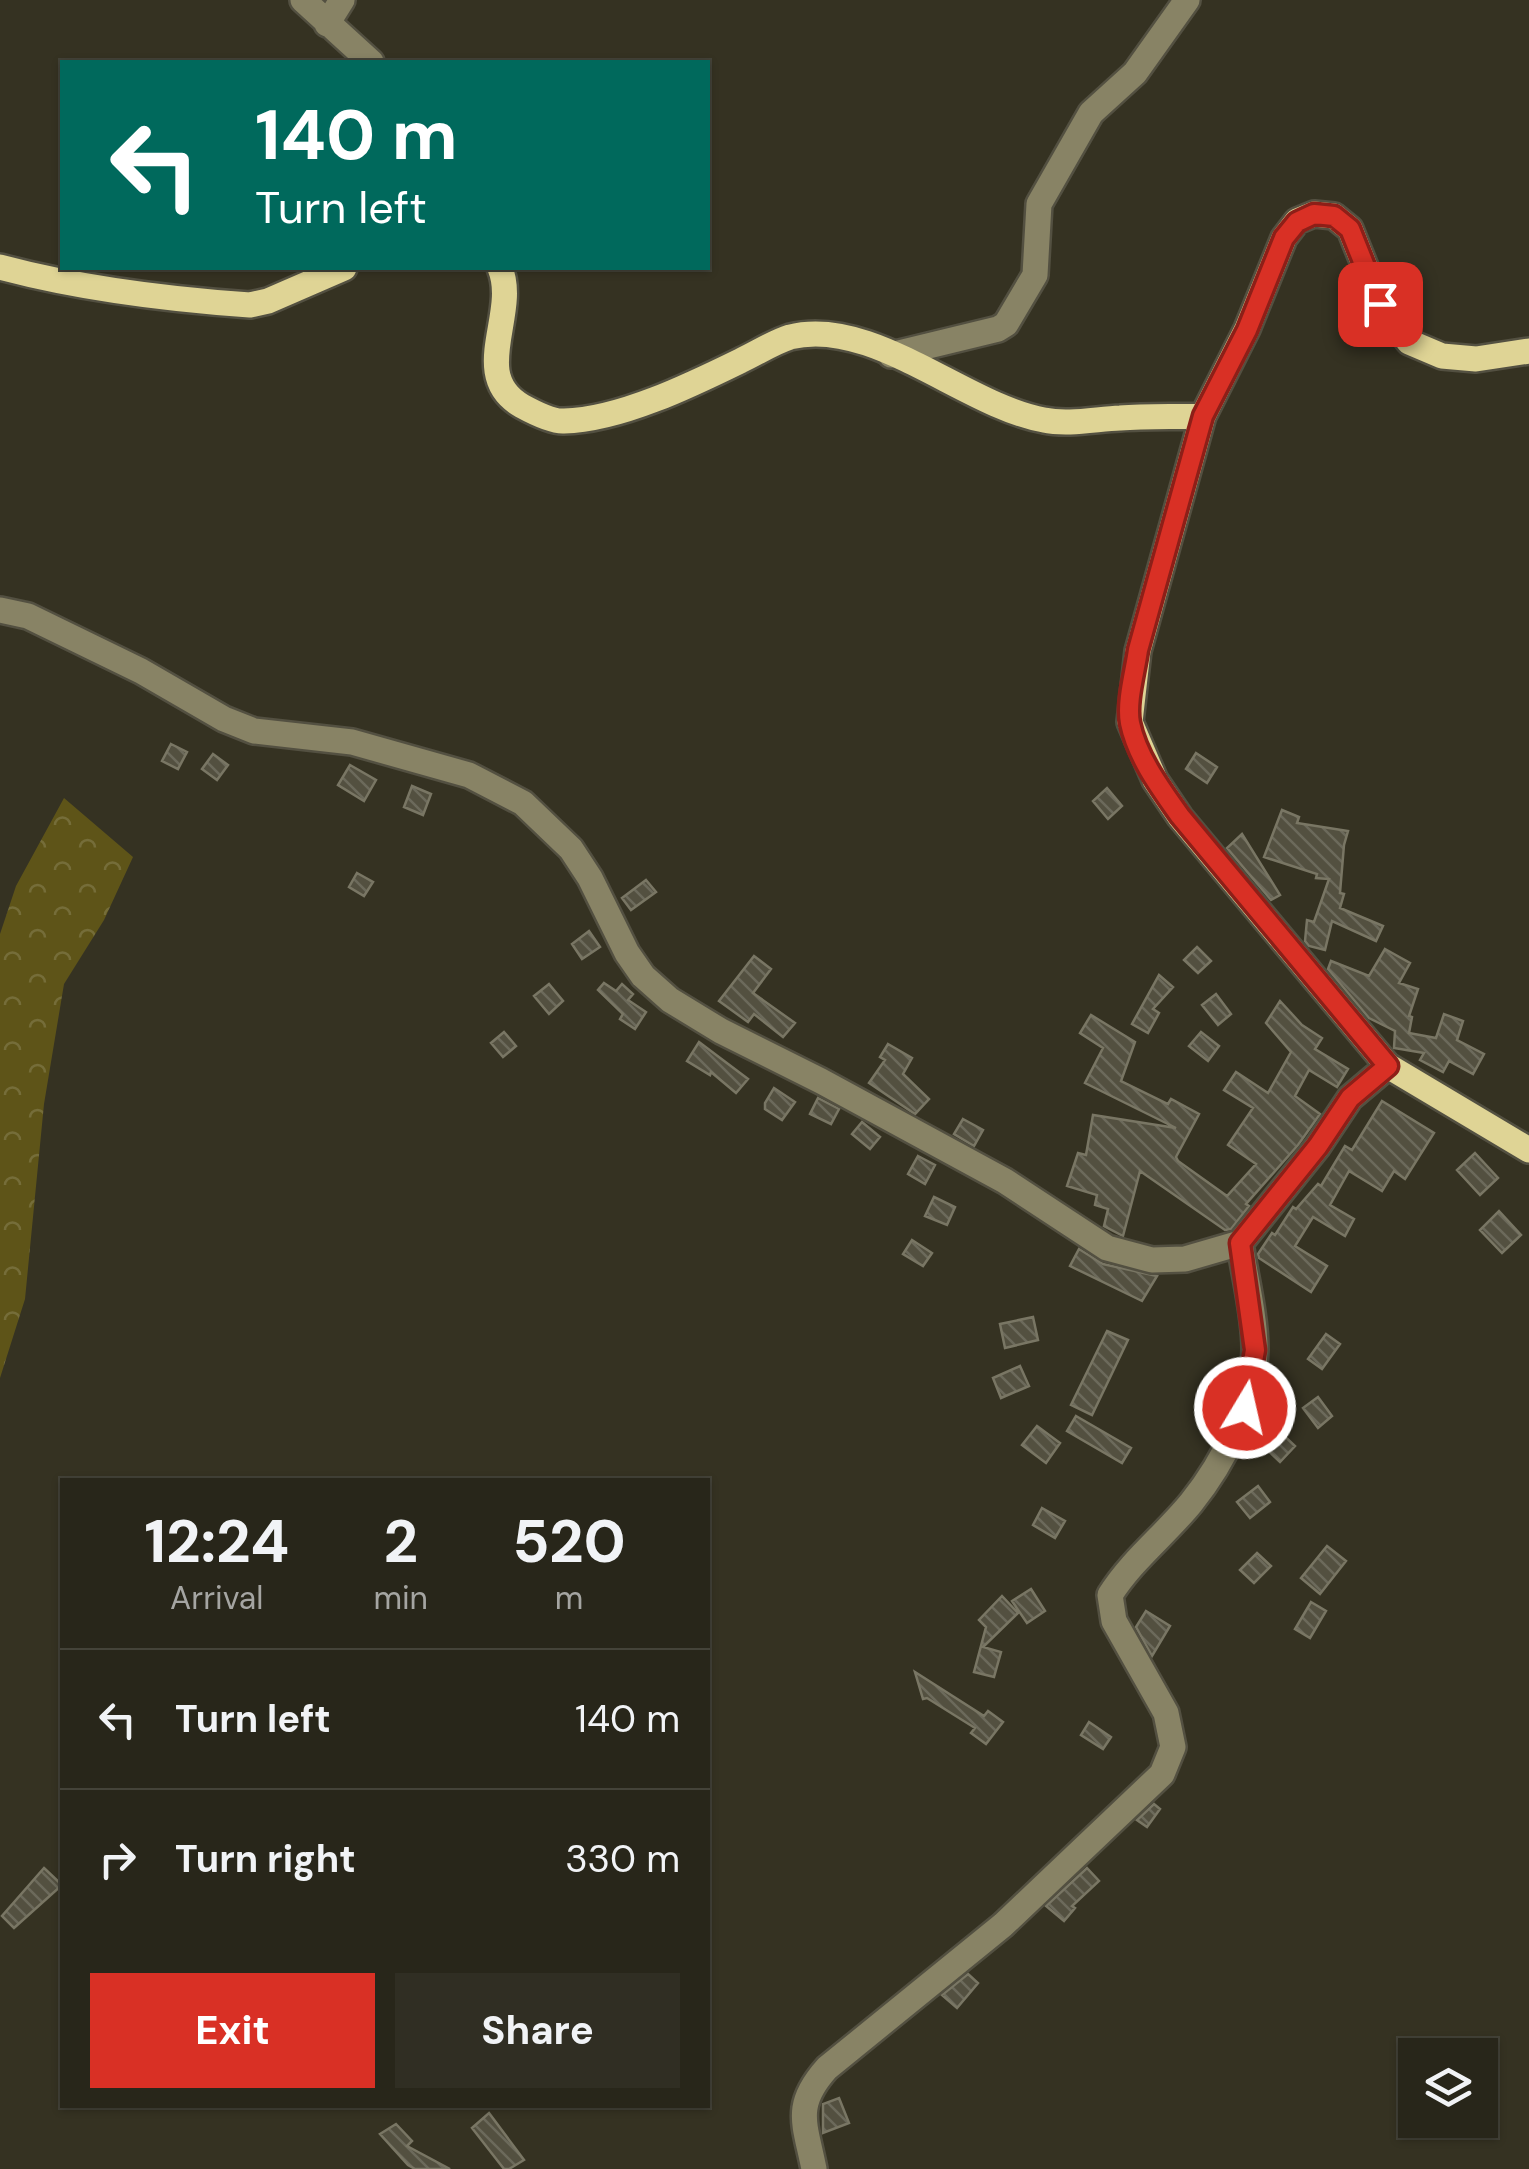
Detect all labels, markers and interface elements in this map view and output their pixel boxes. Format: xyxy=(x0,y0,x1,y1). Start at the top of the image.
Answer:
text: 140 m xyxy=(255,90,458,181)
icon: left xyxy=(90,100,220,230)
text: Turn left xyxy=(255,178,427,237)
pin xyxy=(1338,262,1423,347)
icon: arrive xyxy=(1353,277,1408,332)
position arrow xyxy=(1193,1356,1297,1460)
text: 12:24 xyxy=(144,1502,289,1581)
text: 2 xyxy=(383,1502,418,1581)
text: 520 xyxy=(512,1502,626,1581)
text: Arrival xyxy=(170,1577,263,1619)
text: min xyxy=(373,1577,428,1619)
text: m xyxy=(555,1577,583,1619)
icon: left xyxy=(90,1692,145,1747)
text: Turn left xyxy=(175,1694,331,1744)
text: 140 m xyxy=(575,1694,680,1744)
icon: right xyxy=(90,1832,145,1887)
text: Turn right xyxy=(175,1834,356,1884)
text: 330 m xyxy=(565,1834,680,1884)
button: Exit xyxy=(90,1973,375,2088)
button: Share xyxy=(395,1973,680,2088)
map controls xyxy=(1398,2038,1498,2138)
button: layers xyxy=(1398,2038,1498,2138)

